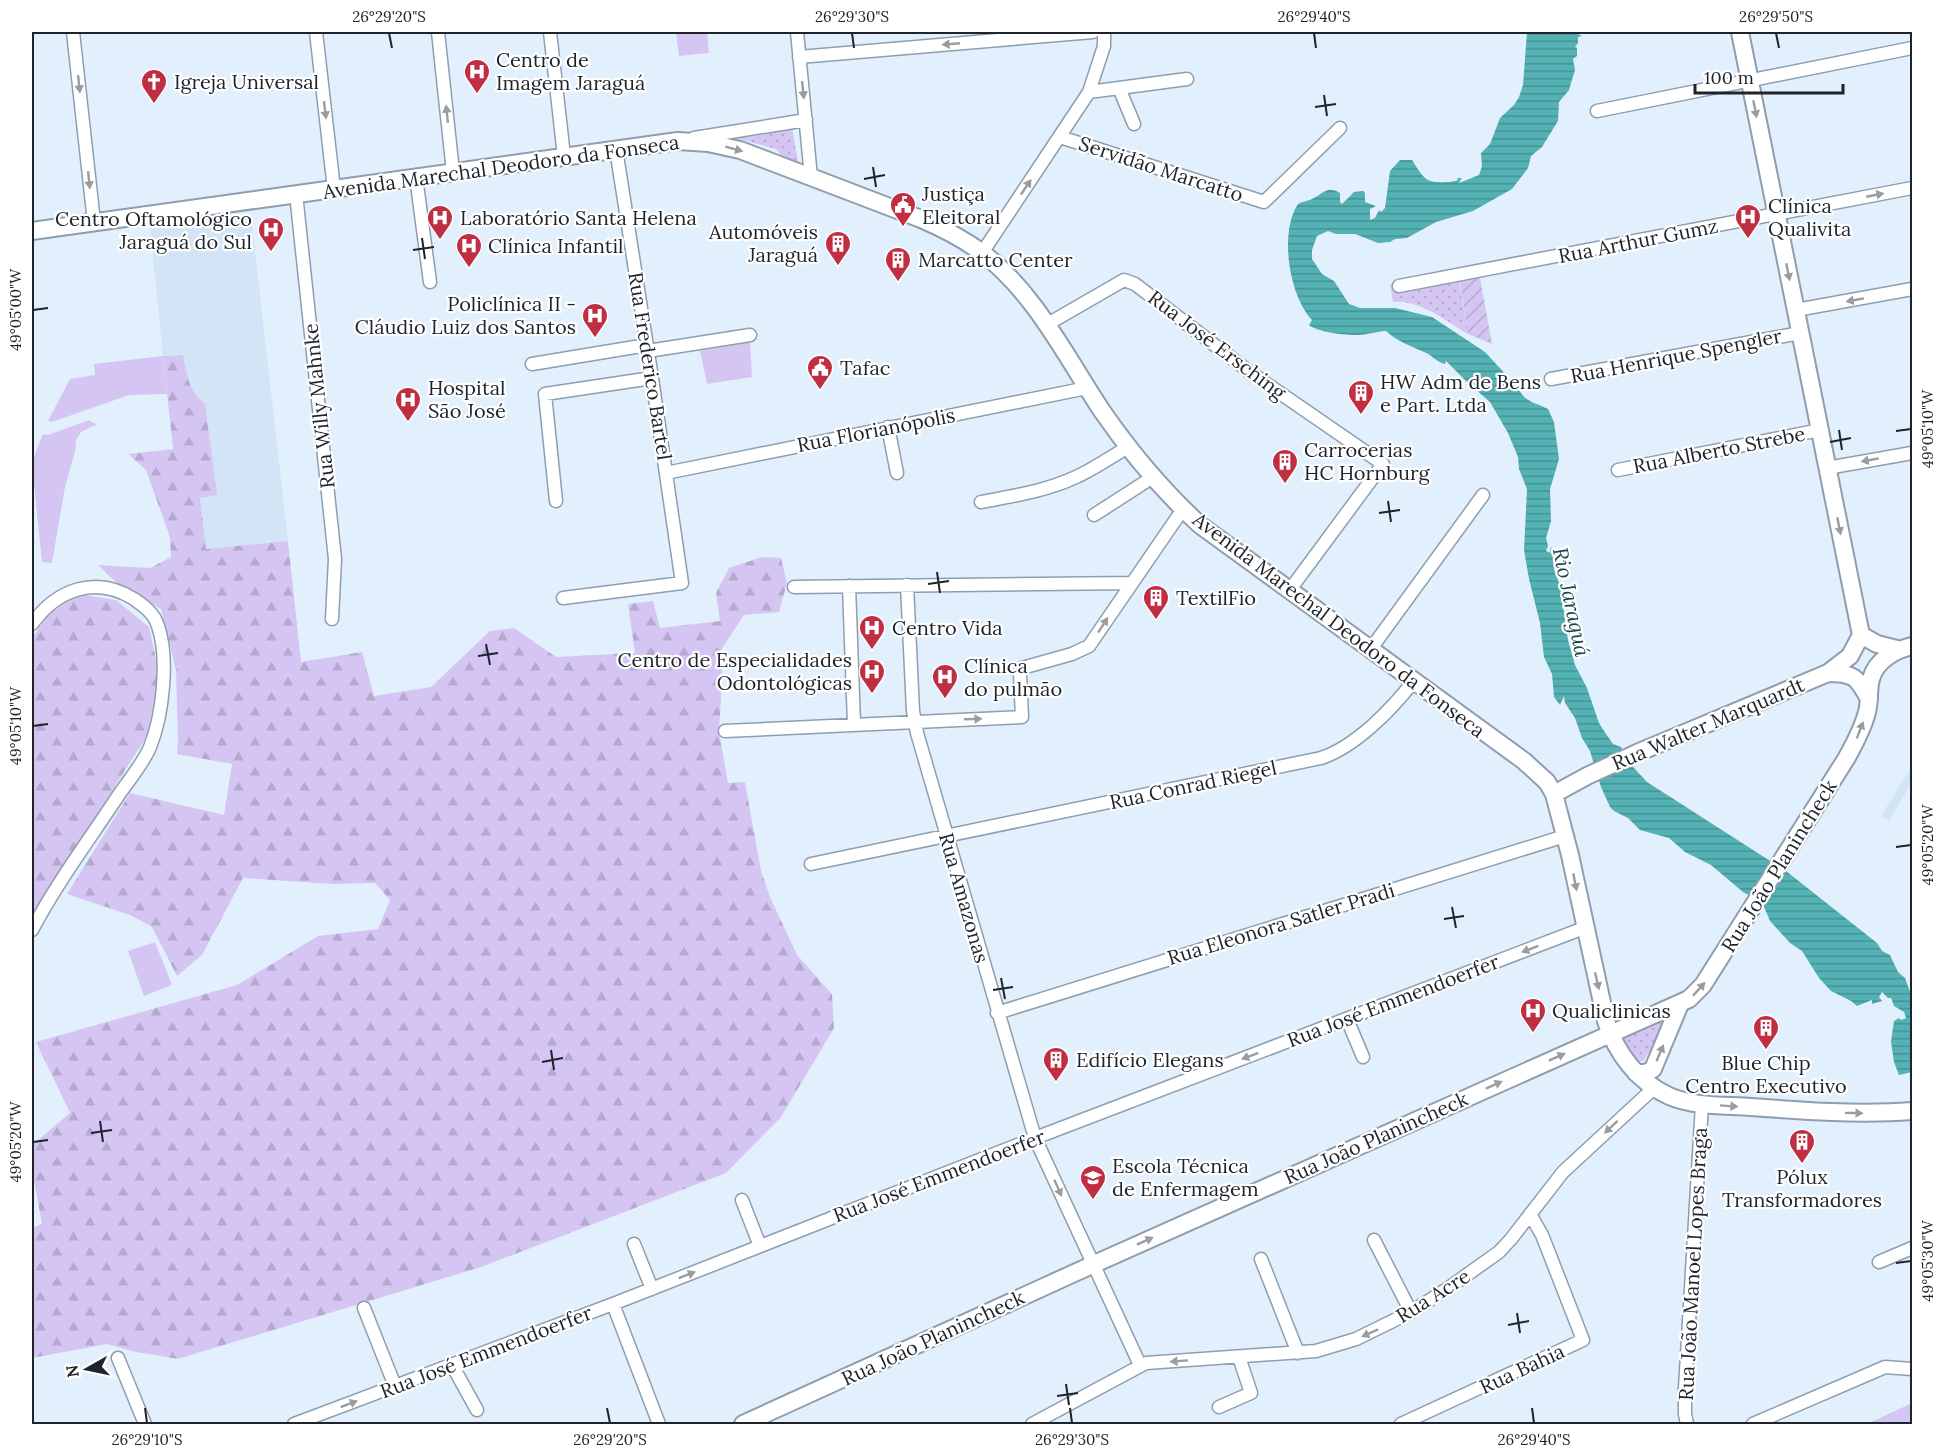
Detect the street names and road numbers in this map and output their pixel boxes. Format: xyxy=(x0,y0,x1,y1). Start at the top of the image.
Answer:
street label: Avenida Marechal Deodoro da Fonseca xyxy=(320,129,681,204)
street label: Servidão Marcatto xyxy=(1076,130,1246,207)
street label: Rua Arthur Gumz xyxy=(1556,213,1720,268)
street label: Rua Frederico Bartel xyxy=(623,270,678,462)
street label: Rua José Ersching xyxy=(1143,285,1292,405)
street label: Rua Willy Mahnke xyxy=(297,322,340,490)
street label: Rua Henrique Spengler xyxy=(1568,323,1784,388)
street label: Rua Florianópolis xyxy=(795,402,957,457)
street label: Rua Alberto Strebe xyxy=(1631,421,1807,478)
street label: Avenida Marechal Deodoro da Fonseca xyxy=(1188,506,1490,743)
street label: Rua Walter Marquardt xyxy=(1608,672,1808,775)
street label: Rua Conrad Riegel xyxy=(1107,755,1279,814)
street label: Rua João Planincheck xyxy=(1715,775,1842,957)
street label: Rua Amazonas xyxy=(934,830,995,966)
street label: Rua Eleonora Satler Pradi xyxy=(1164,877,1398,970)
street label: Rua José Emmendoerfer xyxy=(1283,948,1503,1053)
street label: Rua João Planincheck xyxy=(1280,1086,1472,1189)
street label: Rua José Emmendoerfer xyxy=(829,1123,1049,1228)
street label: Rua João Manoel Lopes Braga xyxy=(1673,1127,1712,1401)
street label: Rua Acre xyxy=(1391,1263,1475,1328)
street label: Rua João Planincheck xyxy=(837,1284,1028,1391)
street label: Rua José Emmendoerfer xyxy=(376,1299,596,1404)
street label: Rua Bahia xyxy=(1475,1338,1568,1399)

